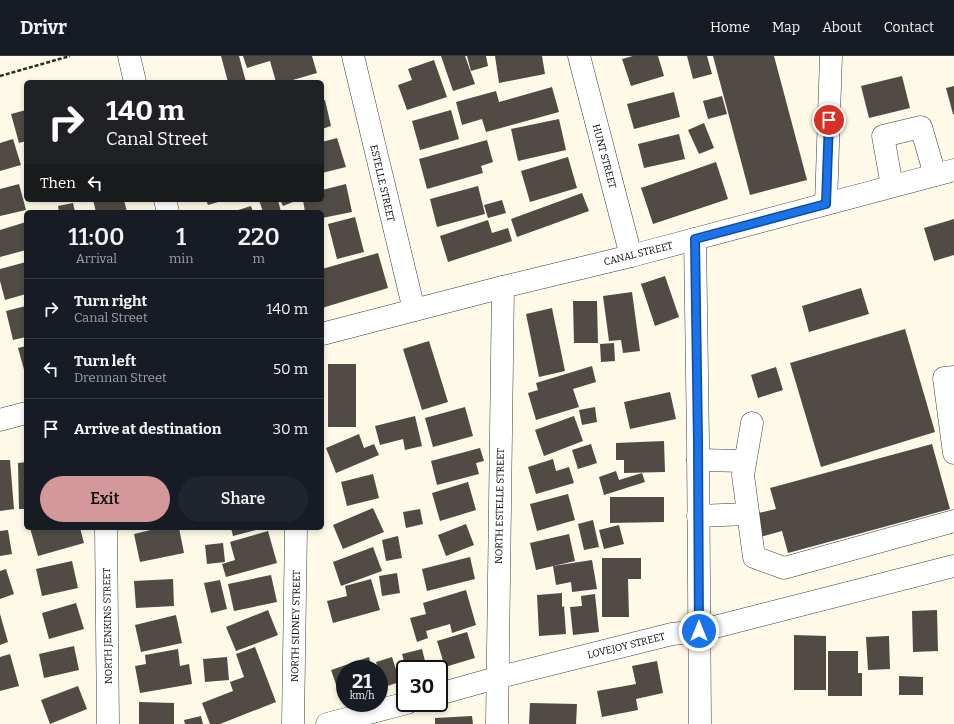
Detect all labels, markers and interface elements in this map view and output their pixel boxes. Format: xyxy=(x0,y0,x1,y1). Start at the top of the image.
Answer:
text: Drivr xyxy=(20,16,67,39)
text: Home xyxy=(710,19,750,36)
text: Map xyxy=(772,19,800,36)
text: About xyxy=(822,19,862,36)
text: Contact xyxy=(884,19,934,36)
text: 140 m xyxy=(106,94,185,127)
icon: right xyxy=(40,96,92,148)
pin xyxy=(812,103,846,137)
icon: arrive xyxy=(818,109,840,131)
street label: HUNT STREET xyxy=(590,123,618,190)
text: Canal Street xyxy=(106,128,208,150)
street label: ESTELLE STREET xyxy=(367,144,397,223)
icon: left xyxy=(84,172,106,194)
text: Then xyxy=(40,174,76,192)
text: 11:00 xyxy=(68,223,125,251)
text: 1 xyxy=(176,223,186,251)
text: 220 xyxy=(238,223,280,251)
street label: CANAL STREET xyxy=(603,240,674,268)
text: Arrival xyxy=(76,251,117,266)
text: min xyxy=(169,251,193,266)
text: m xyxy=(252,251,265,266)
text: Turn right xyxy=(74,292,147,310)
icon: right xyxy=(40,298,62,320)
text: 140 m xyxy=(266,300,308,318)
text: Canal Street xyxy=(74,310,148,325)
text: Turn left xyxy=(74,352,136,370)
icon: left xyxy=(40,358,62,380)
text: 50 m xyxy=(273,360,308,378)
text: Drennan Street xyxy=(74,370,167,385)
icon: arrive xyxy=(40,418,62,440)
text: Arrive at destination xyxy=(74,420,221,438)
text: 30 m xyxy=(273,420,308,438)
street label: NORTH ESTELLE STREET xyxy=(493,448,507,564)
button: Exit xyxy=(40,476,170,522)
button: Share xyxy=(178,476,308,522)
street label: NORTH JENKINS STREET xyxy=(101,568,115,684)
street label: NORTH SIDNEY STREET xyxy=(289,570,303,682)
position arrow xyxy=(678,610,720,652)
street label: LOVEJOY STREET xyxy=(586,630,666,661)
speed limit sign: 30 xyxy=(396,660,448,712)
text: 21 xyxy=(352,669,372,693)
text: km/h xyxy=(350,690,374,702)

